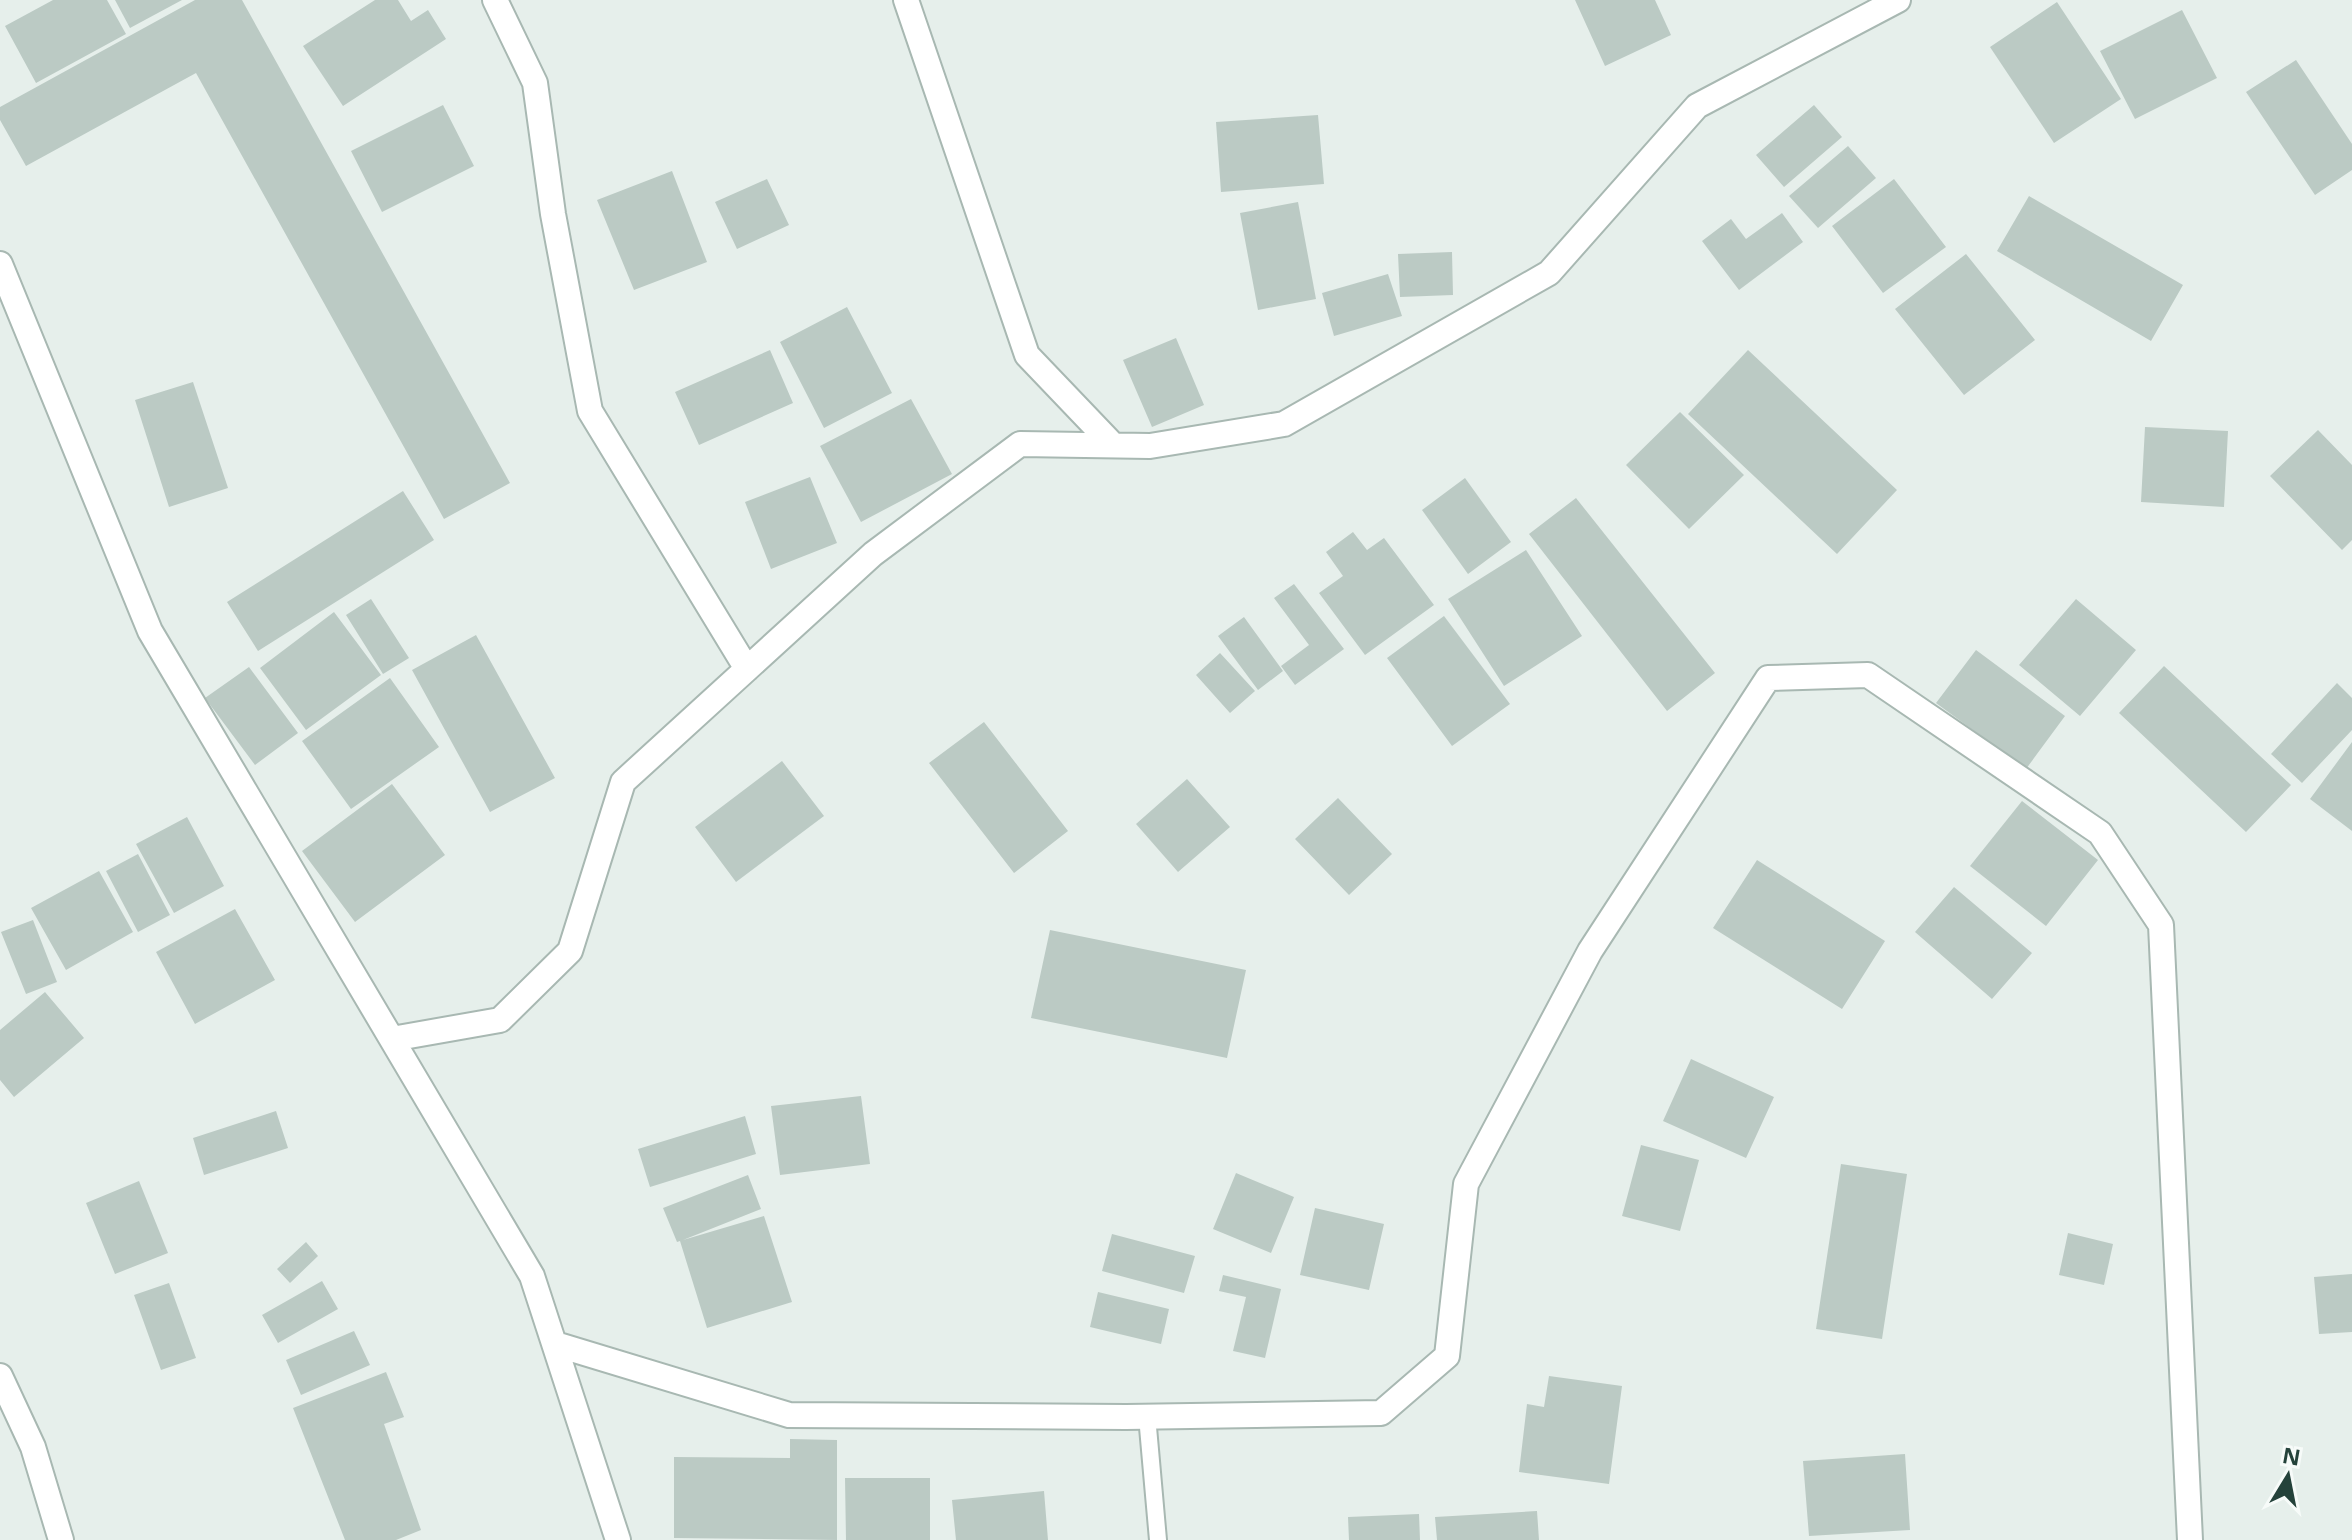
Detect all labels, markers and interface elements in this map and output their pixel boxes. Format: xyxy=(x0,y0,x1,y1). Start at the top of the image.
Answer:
north arrow xyxy=(2248,1436,2328,1516)
text: N xyxy=(2280,1439,2303,1472)

